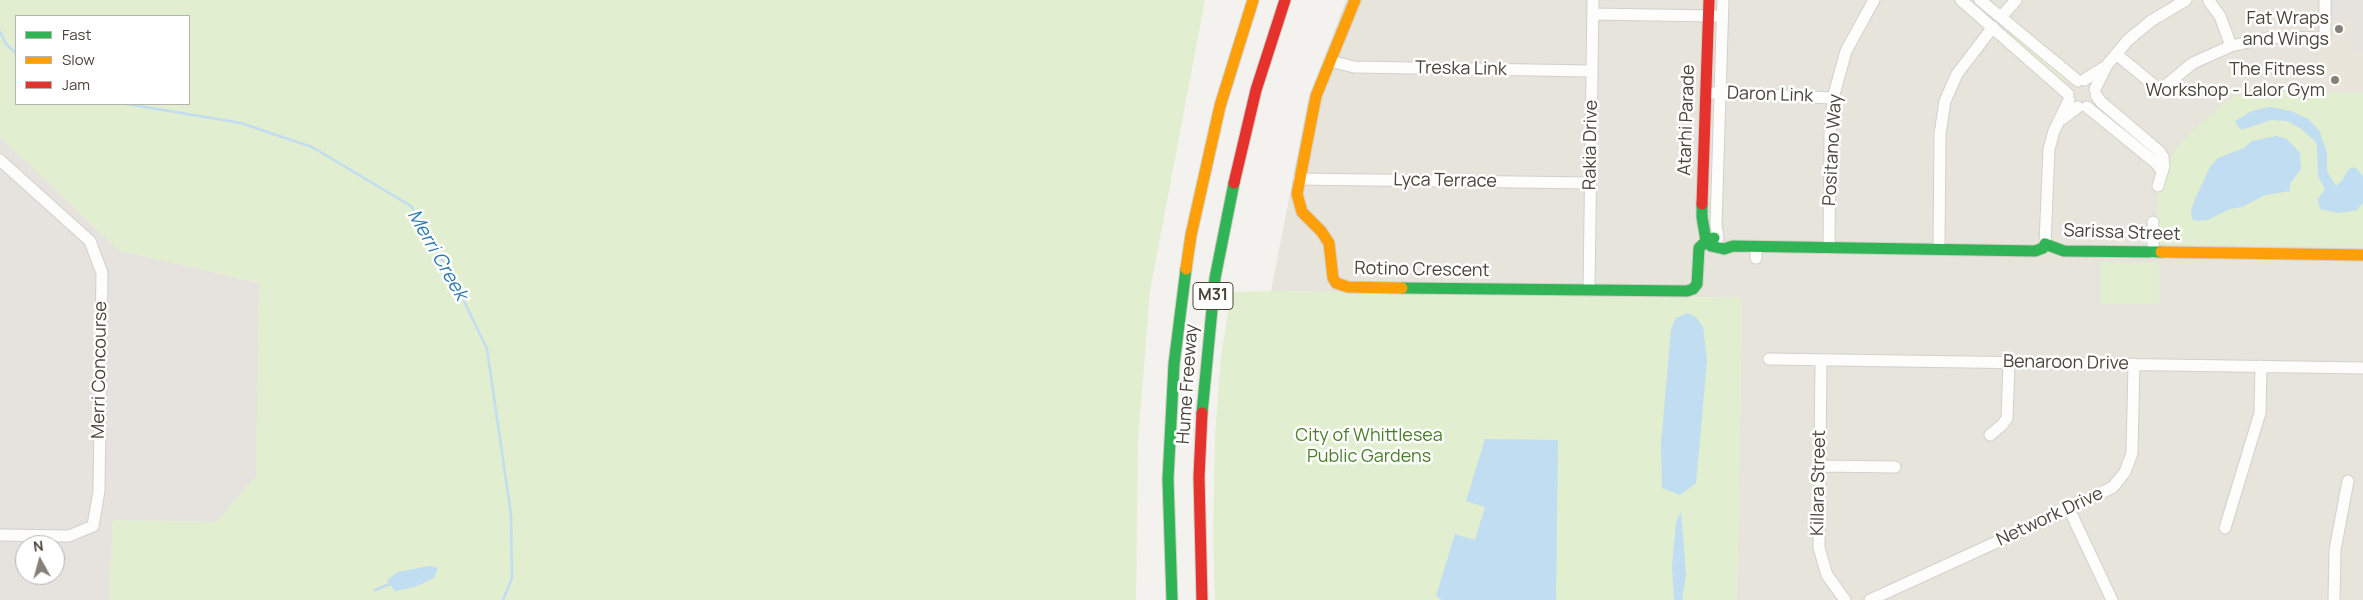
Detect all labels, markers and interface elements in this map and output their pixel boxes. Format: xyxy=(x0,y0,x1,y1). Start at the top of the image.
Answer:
place label: Fat Wraps and Wings xyxy=(2243,8,2329,50)
legend xyxy=(15,15,190,105)
marker: Fat Wraps and Wings xyxy=(2333,23,2345,35)
text: Fast xyxy=(62,24,91,45)
text: Slow xyxy=(62,49,95,70)
street label: Treska Link xyxy=(1415,57,1507,81)
place label: The Fitness Workshop - Lalor Gym xyxy=(2146,59,2325,102)
street label: Atarhi Parade xyxy=(1674,64,1700,176)
text: Jam xyxy=(62,74,90,95)
marker: The Fitness Workshop - Lalor Gym xyxy=(2329,74,2341,86)
street label: Daron Link xyxy=(1726,83,1814,107)
street label: Positano Way xyxy=(1819,93,1847,207)
street label: Rakia Drive xyxy=(1579,100,1603,190)
street label: Lyca Terrace xyxy=(1393,169,1497,193)
water label: Merri Creek xyxy=(402,206,472,304)
street label: Sarissa Street xyxy=(2063,220,2181,246)
street label: Rotino Crescent xyxy=(1354,258,1490,282)
road number: M31 xyxy=(1193,282,1233,310)
street label: Merri Concourse xyxy=(88,301,112,439)
street label: Hume Freeway xyxy=(1173,323,1203,445)
street label: Benaroon Drive xyxy=(2003,351,2129,375)
park label: City of Whittlesea Public Gardens xyxy=(1295,425,1443,468)
street label: Killara Street xyxy=(1807,430,1831,536)
street label: Network Drive xyxy=(1993,483,2107,551)
north arrow xyxy=(15,535,65,585)
text: N xyxy=(32,536,44,556)

